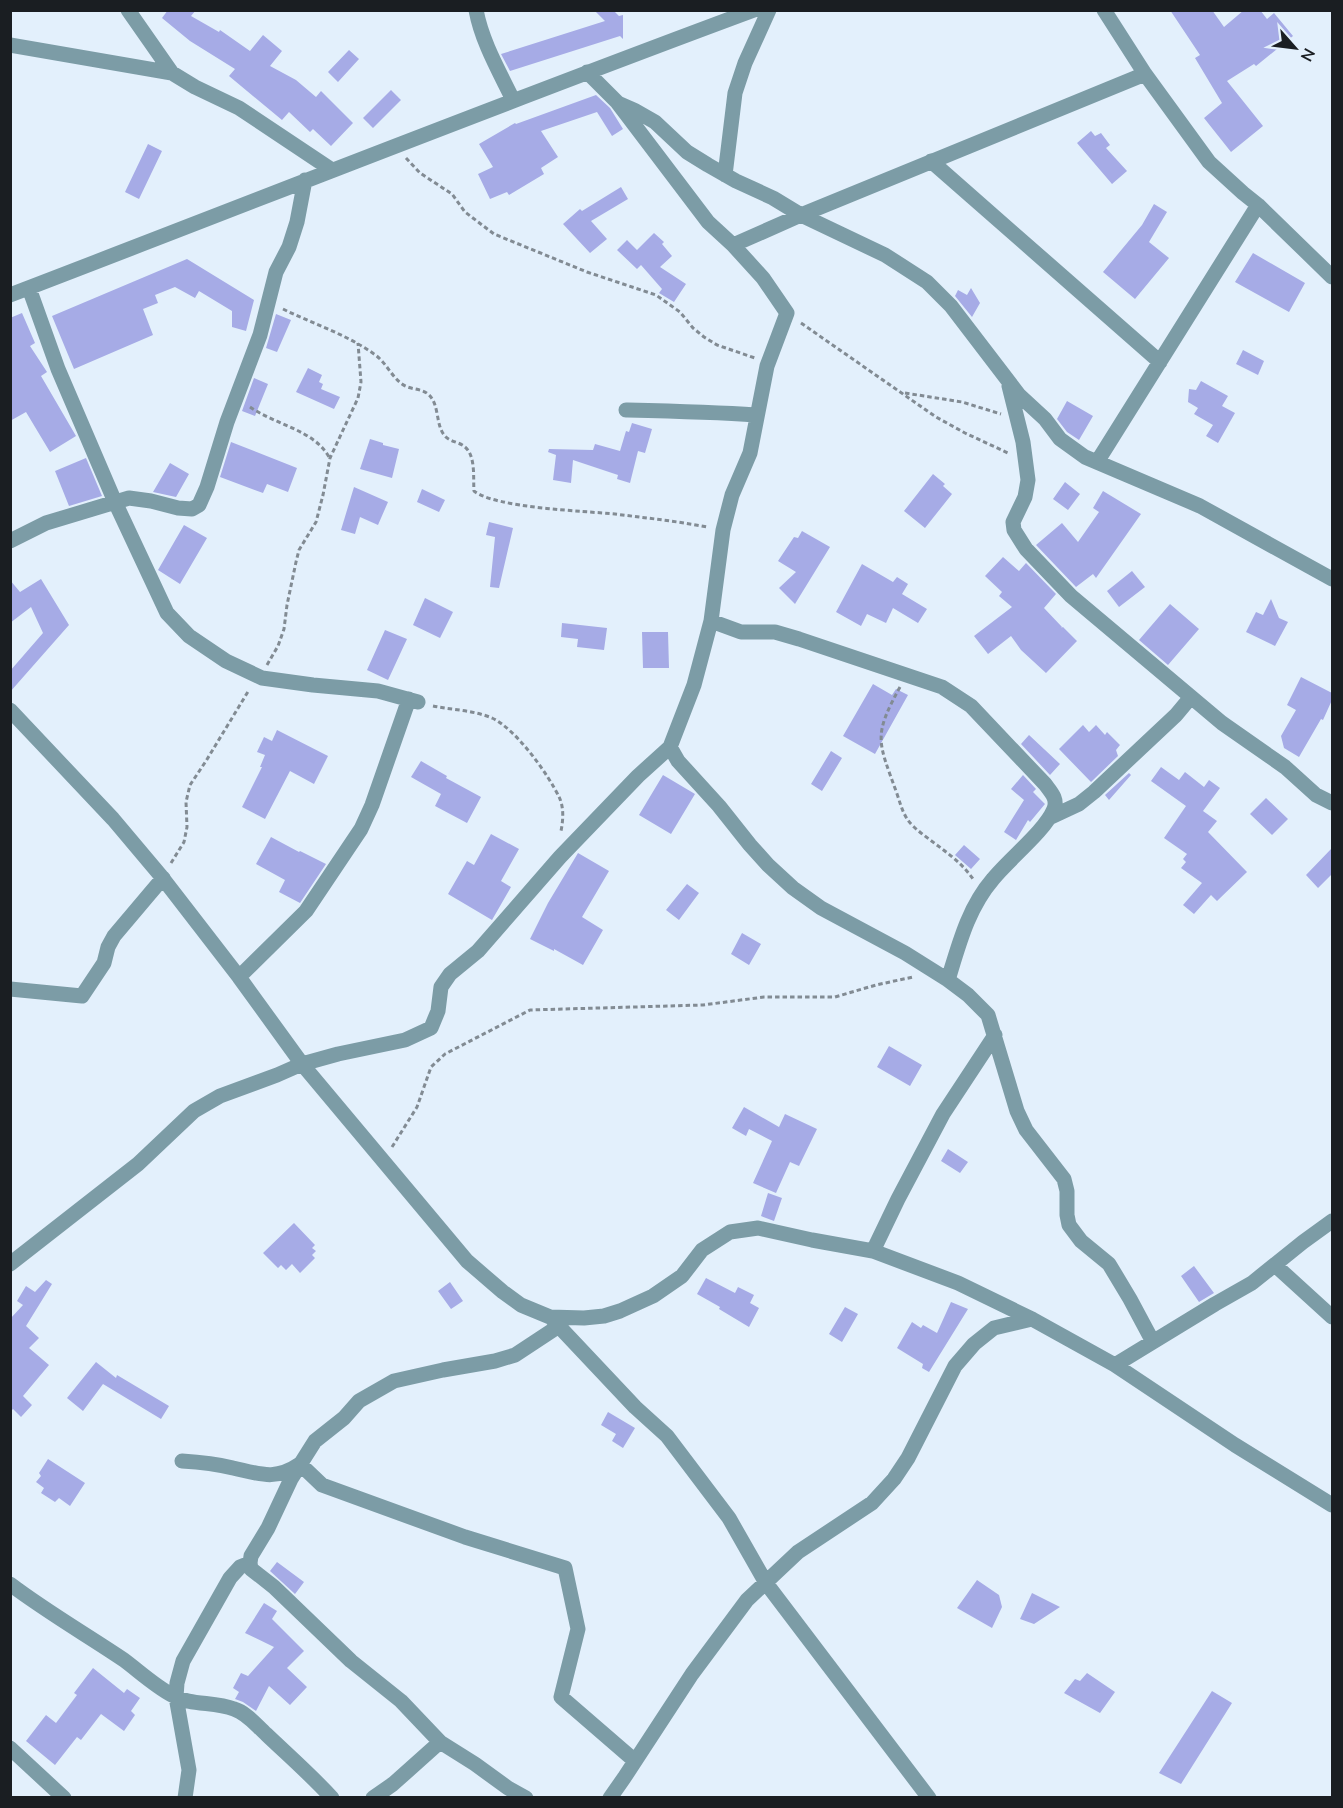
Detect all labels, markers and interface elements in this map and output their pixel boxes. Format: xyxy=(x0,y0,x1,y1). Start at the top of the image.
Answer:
north arrow xyxy=(1265,18,1325,78)
text: N xyxy=(1295,44,1320,65)

